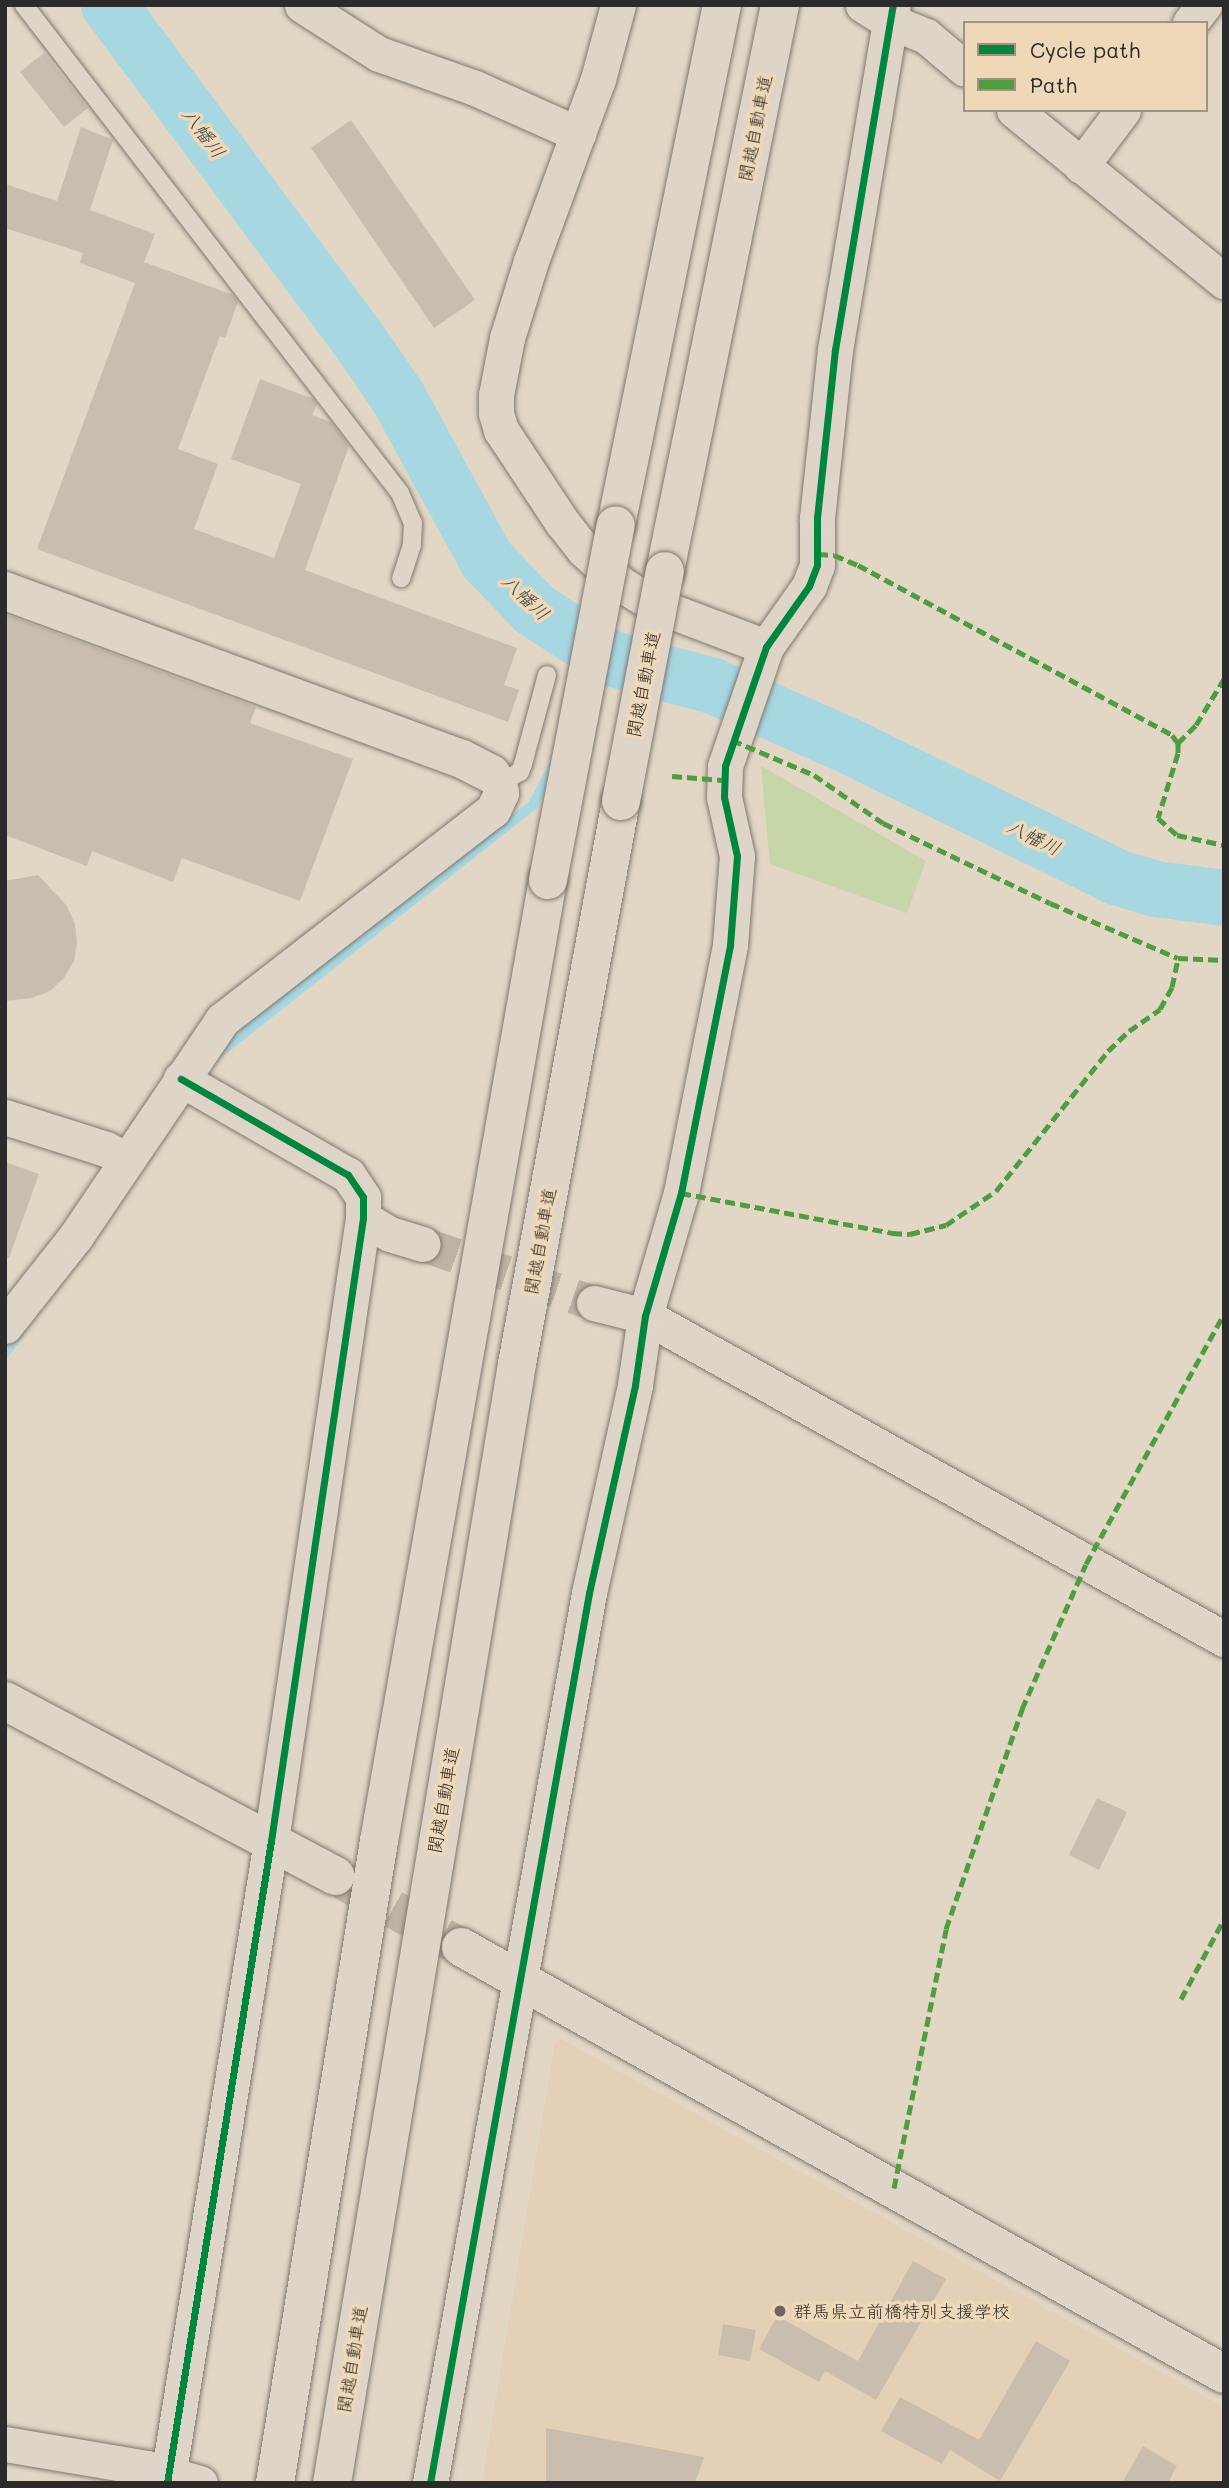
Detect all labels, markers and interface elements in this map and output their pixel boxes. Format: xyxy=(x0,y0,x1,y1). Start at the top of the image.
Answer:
legend xyxy=(963,21,1208,112)
text: Cycle path xyxy=(1030,36,1140,63)
text: Path xyxy=(1030,71,1077,98)
street label: 関越自動車道 xyxy=(734,73,776,183)
water label: 八幡川 xyxy=(178,103,230,163)
water label: 八幡川 xyxy=(497,569,555,625)
street label: 関越自動車道 xyxy=(622,629,664,739)
water label: 八幡川 xyxy=(1003,814,1065,860)
street label: 関越自動車道 xyxy=(520,1186,560,1296)
street label: 関越自動車道 xyxy=(423,1745,463,1855)
place label: 群馬県立前橋特別支援学校 xyxy=(794,2300,1010,2322)
marker: 群馬県立前橋特別支援学校 xyxy=(772,2303,788,2319)
street label: 関越自動車道 xyxy=(333,2304,371,2414)

